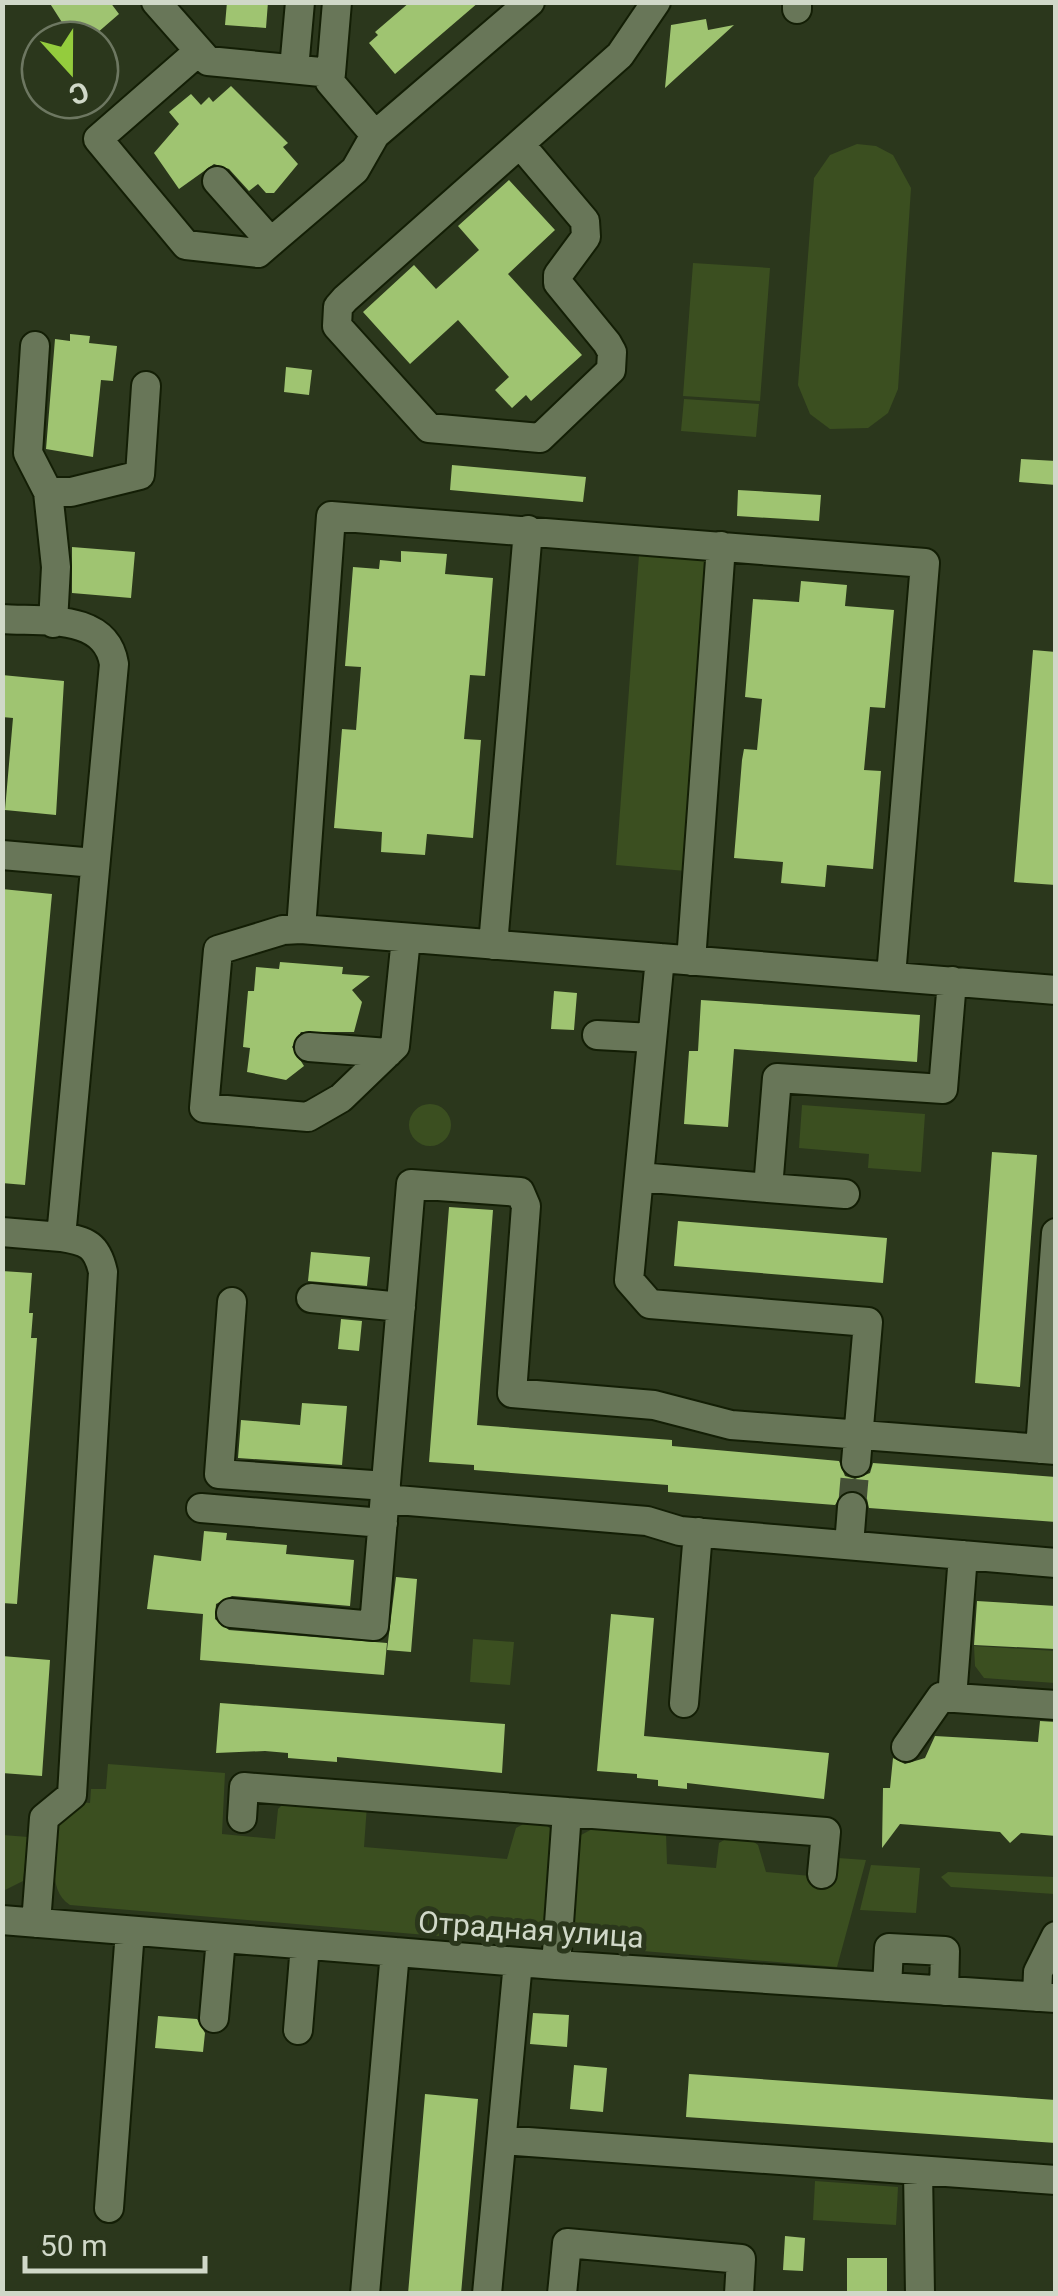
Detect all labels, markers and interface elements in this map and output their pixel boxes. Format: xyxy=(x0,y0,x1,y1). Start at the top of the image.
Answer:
north arrow xyxy=(20,20,120,120)
text: С xyxy=(64,74,93,112)
street label: Отрадная улица xyxy=(417,1904,645,1955)
scale bar xyxy=(25,2211,205,2273)
text: 50 m xyxy=(40,2228,107,2263)

